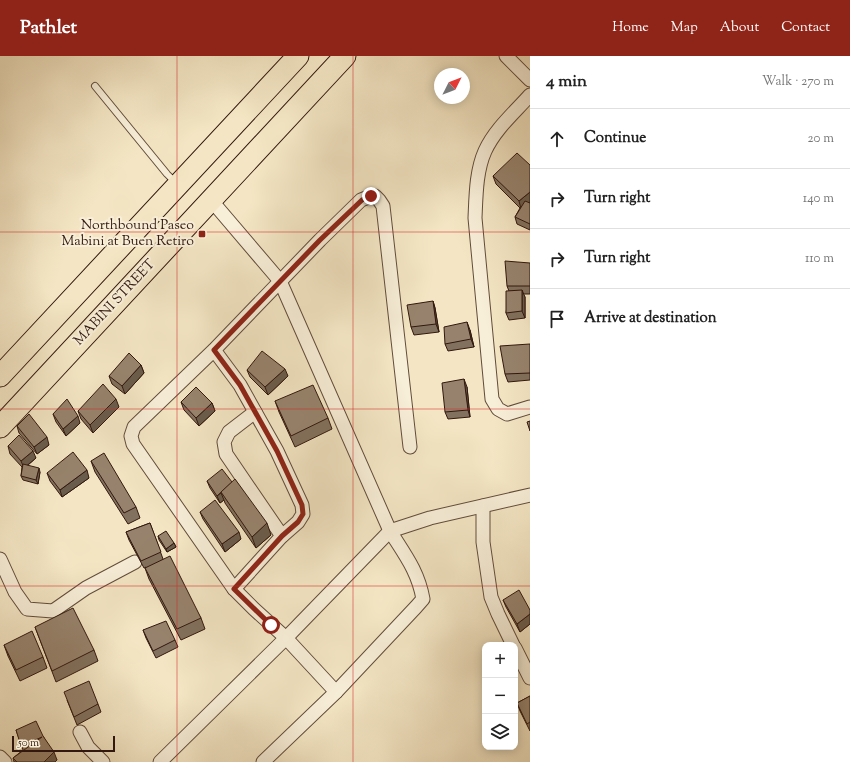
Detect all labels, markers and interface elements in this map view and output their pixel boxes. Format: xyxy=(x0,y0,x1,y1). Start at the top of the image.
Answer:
text: Pathlet xyxy=(20,15,77,42)
text: Home xyxy=(612,18,649,38)
text: Map xyxy=(671,18,698,38)
text: About xyxy=(720,18,759,38)
text: Contact xyxy=(781,18,830,38)
north arrow xyxy=(434,68,470,104)
text: 4 min xyxy=(546,70,587,94)
text: Walk · 270 m xyxy=(762,73,834,91)
icon: ahead xyxy=(546,128,568,150)
text: Continue xyxy=(584,128,646,149)
text: 20 m xyxy=(808,130,834,148)
route end xyxy=(362,187,380,205)
icon: right xyxy=(546,188,568,210)
text: Turn right xyxy=(584,188,650,209)
text: 140 m xyxy=(803,190,834,208)
place label: Northbound Paseo Mabini at Buen Retiro xyxy=(62,216,194,252)
marker: Northbound Paseo Mabini at Buen Retiro xyxy=(197,229,207,239)
icon: right xyxy=(546,248,568,270)
text: Turn right xyxy=(584,248,650,269)
text: 110 m xyxy=(805,250,834,268)
street label: MABINI STREET xyxy=(70,255,160,351)
icon: arrive xyxy=(546,308,568,330)
text: Arrive at destination xyxy=(584,308,717,329)
route start xyxy=(262,616,280,634)
map controls xyxy=(482,642,518,750)
button: + xyxy=(482,642,518,678)
button: − xyxy=(482,678,518,714)
button: layers xyxy=(482,714,518,750)
scale bar xyxy=(12,734,115,753)
text: 50 m xyxy=(18,735,39,751)

